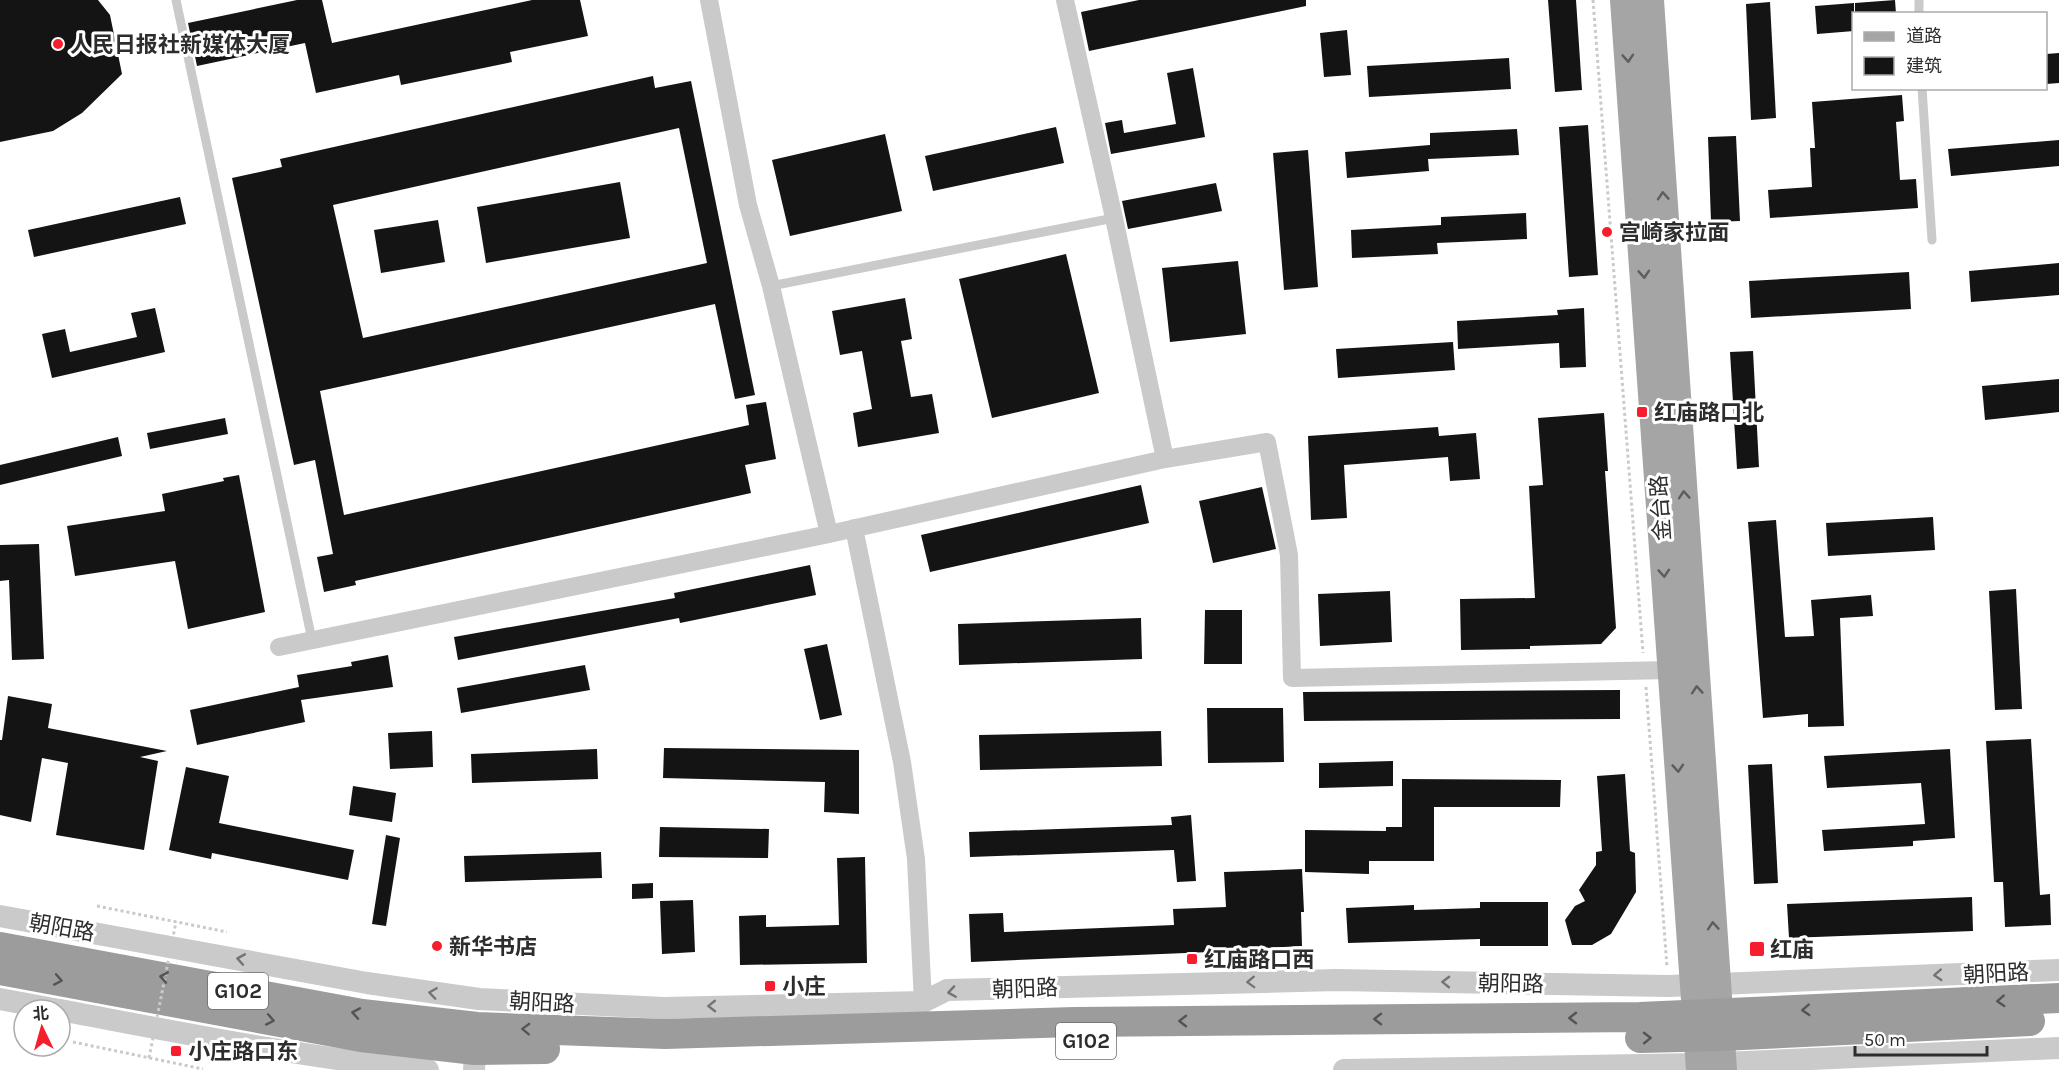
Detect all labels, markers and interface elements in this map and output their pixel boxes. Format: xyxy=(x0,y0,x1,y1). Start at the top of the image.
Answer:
legend xyxy=(1852,12,2047,90)
text: 道路 xyxy=(1906,25,1942,47)
place label: 人民日报社新媒体大厦 xyxy=(70,32,290,58)
marker: 人民日报社新媒体大厦 xyxy=(51,37,65,51)
one-way arrow xyxy=(1622,54,1635,63)
text: 建筑 xyxy=(1906,55,1942,77)
one-way arrow xyxy=(1657,191,1670,200)
place label: 宫崎家拉面 xyxy=(1619,220,1729,246)
marker: 宫崎家拉面 xyxy=(1600,225,1614,239)
one-way arrow xyxy=(1637,269,1650,278)
place label: 红庙路口北 xyxy=(1654,400,1764,426)
marker: 红庙路口北 xyxy=(1635,405,1649,419)
street label: 金台路 xyxy=(1646,474,1676,542)
one-way arrow xyxy=(1677,491,1690,500)
one-way arrow xyxy=(1658,569,1671,578)
one-way arrow xyxy=(1690,685,1703,694)
one-way arrow xyxy=(1671,763,1684,772)
street label: 朝阳路 xyxy=(27,909,97,947)
one-way arrow xyxy=(1706,922,1719,931)
place label: 新华书店 xyxy=(449,934,537,960)
place label: 红庙 xyxy=(1770,937,1814,963)
marker: 新华书店 xyxy=(430,939,444,953)
marker: 红庙 xyxy=(1748,940,1766,958)
place label: 红庙路口西 xyxy=(1204,947,1314,973)
marker: 红庙路口西 xyxy=(1185,952,1199,966)
one-way arrow xyxy=(237,953,247,966)
street label: 朝阳路 xyxy=(1962,959,2030,989)
one-way arrow xyxy=(1933,969,1942,982)
street label: 朝阳路 xyxy=(1478,970,1544,998)
one-way arrow xyxy=(160,972,169,984)
one-way arrow xyxy=(52,973,62,986)
road number: G102 xyxy=(208,973,268,1009)
place label: 小庄 xyxy=(782,974,826,1000)
street label: 朝阳路 xyxy=(992,975,1058,1003)
one-way arrow xyxy=(1247,976,1256,989)
one-way arrow xyxy=(1442,976,1451,988)
marker: 小庄 xyxy=(763,979,777,993)
one-way arrow xyxy=(947,985,956,997)
one-way arrow xyxy=(429,987,438,999)
street label: 朝阳路 xyxy=(508,988,576,1018)
one-way arrow xyxy=(1996,995,2005,1008)
north arrow xyxy=(12,998,72,1058)
one-way arrow xyxy=(707,1000,716,1013)
text: 北 xyxy=(32,1003,50,1024)
one-way arrow xyxy=(1801,1003,1810,1016)
one-way arrow xyxy=(351,1007,361,1020)
one-way arrow xyxy=(1569,1012,1578,1024)
one-way arrow xyxy=(265,1013,275,1026)
one-way arrow xyxy=(1374,1013,1383,1025)
one-way arrow xyxy=(1179,1015,1188,1027)
scale bar xyxy=(1855,1019,1987,1057)
one-way arrow xyxy=(522,1023,531,1035)
road number: G102 xyxy=(1056,1023,1116,1059)
text: 50 m xyxy=(1864,1029,1906,1051)
one-way arrow xyxy=(1642,1031,1651,1044)
place label: 小庄路口东 xyxy=(188,1039,298,1065)
marker: 小庄路口东 xyxy=(169,1044,183,1058)

